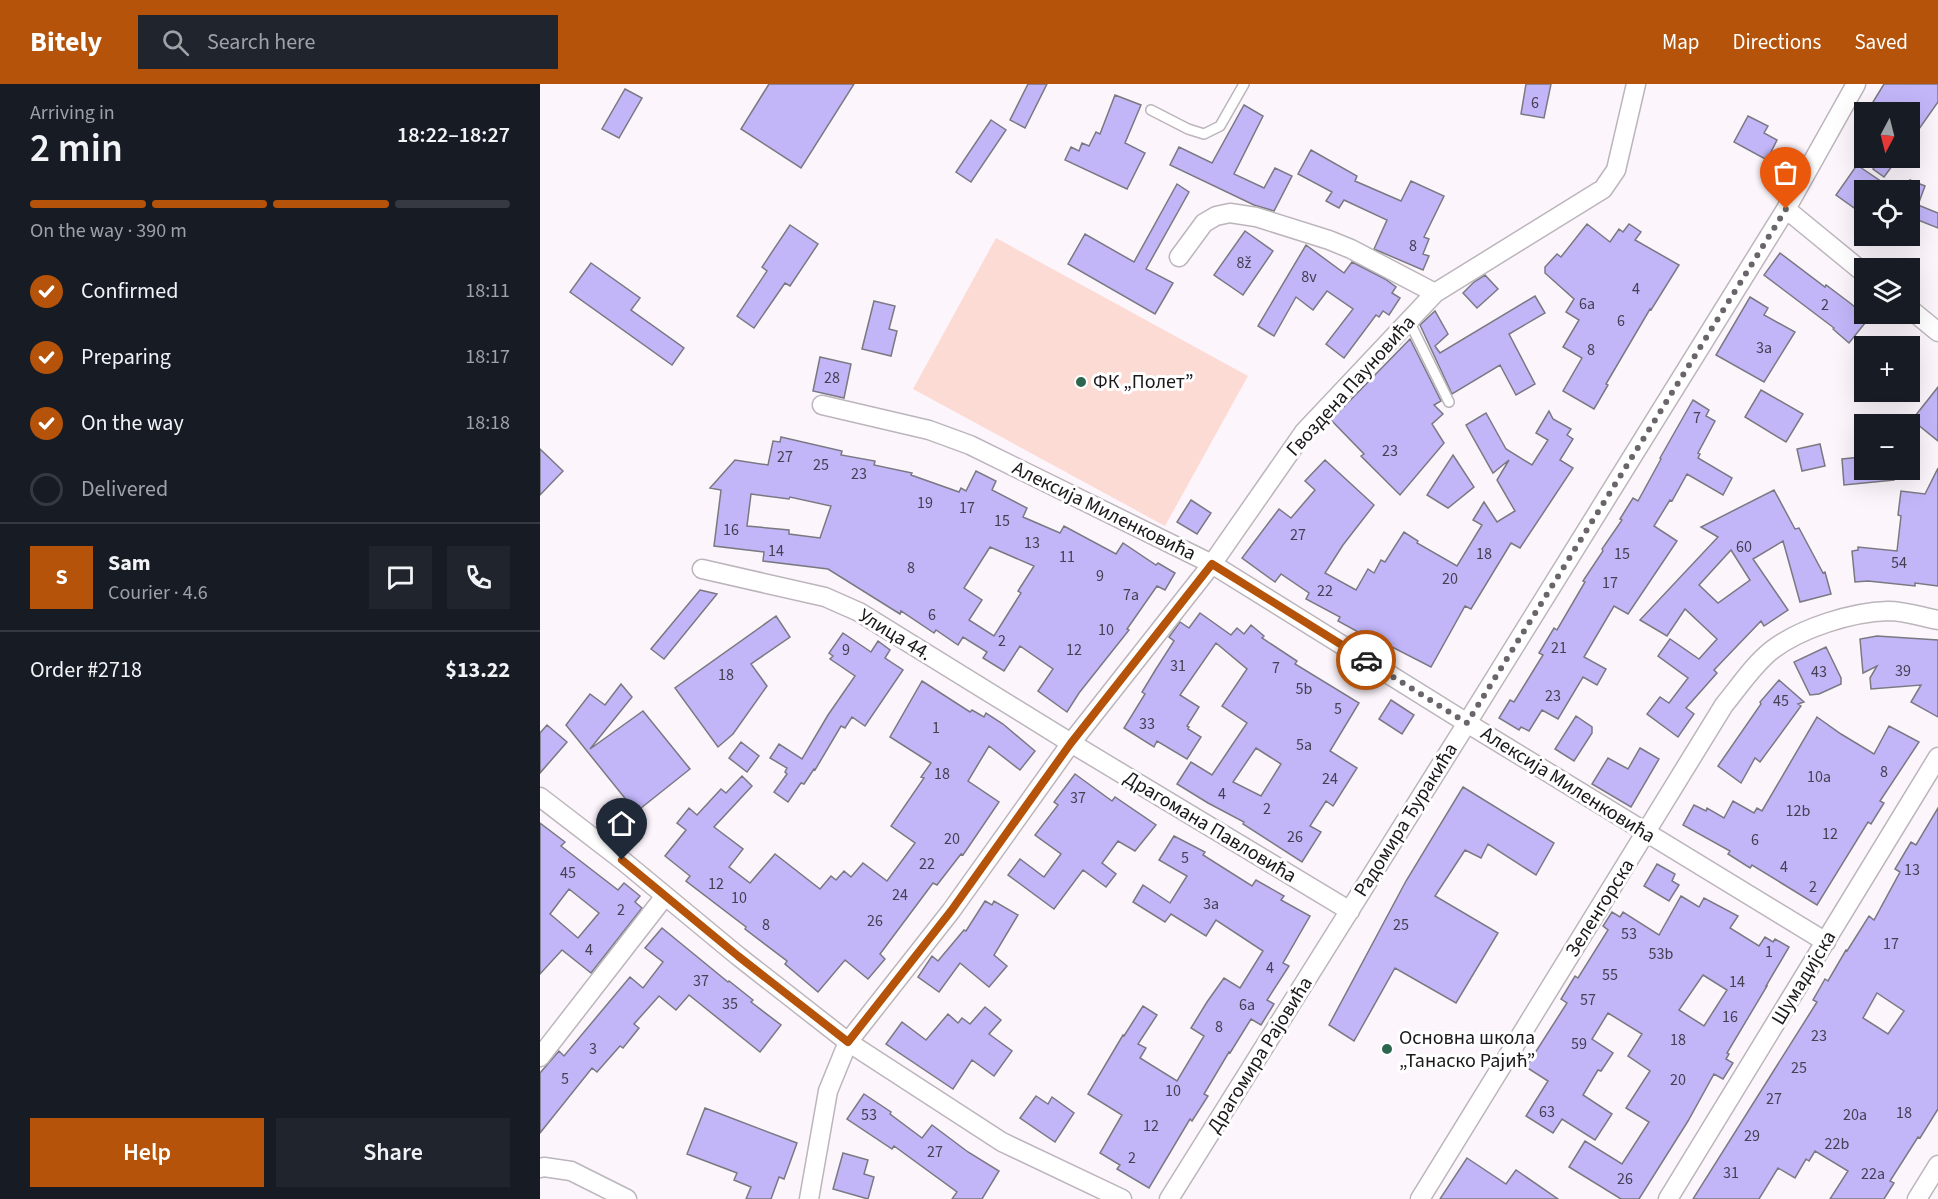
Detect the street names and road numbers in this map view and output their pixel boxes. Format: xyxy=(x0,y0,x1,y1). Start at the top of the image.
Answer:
street label: Гвоздена Пауновића xyxy=(1280,309,1422,463)
street label: Алексија Миленковића xyxy=(1007,454,1201,568)
street label: Улица 44. xyxy=(853,602,937,668)
street label: Алексија Миленковића xyxy=(1475,720,1661,850)
street label: Радомира Ђуракића xyxy=(1347,738,1465,902)
street label: Драгомана Павловића xyxy=(1118,764,1302,890)
street label: Зеленгорска xyxy=(1559,854,1641,962)
street label: Шумадијска xyxy=(1765,926,1843,1030)
street label: Драгомира Рајовића xyxy=(1200,971,1320,1139)

